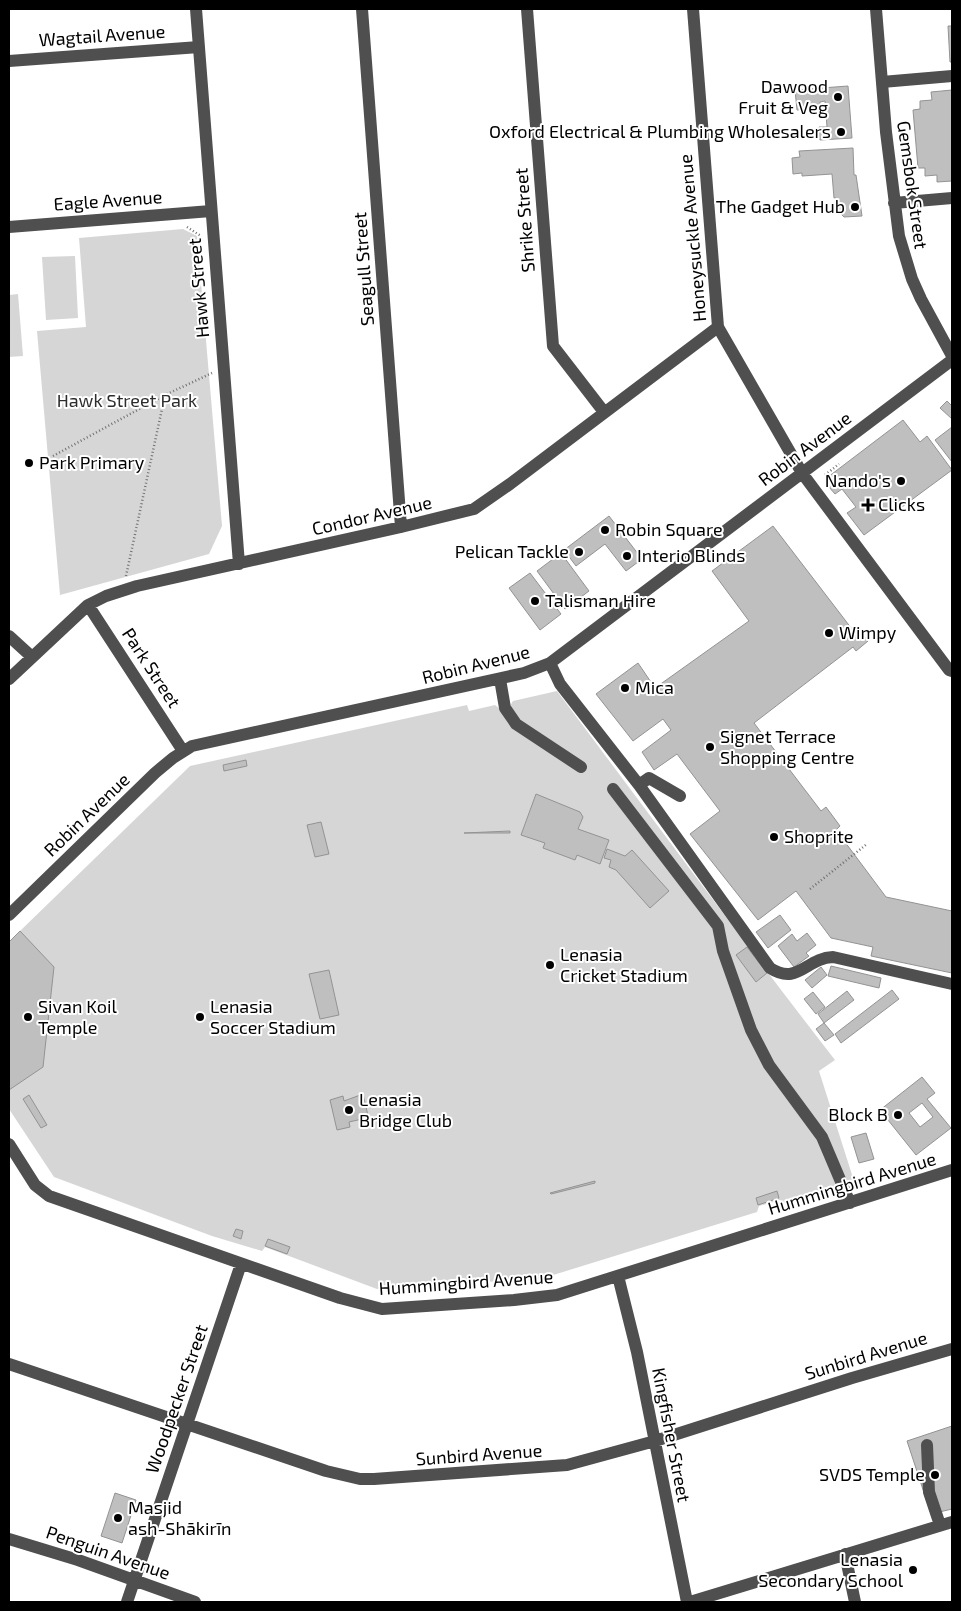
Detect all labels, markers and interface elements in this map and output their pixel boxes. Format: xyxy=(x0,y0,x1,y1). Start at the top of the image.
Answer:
street label: Wagtail Avenue xyxy=(38,20,166,50)
place label: Dawood Fruit & Veg xyxy=(738,75,828,118)
marker: Dawood Fruit & Veg xyxy=(832,91,844,103)
street label: Gemsbok Street xyxy=(893,119,933,251)
place label: Oxford Electrical & Plumbing Wholesalers xyxy=(489,120,831,142)
marker: Oxford Electrical & Plumbing Wholesalers xyxy=(835,126,847,138)
street label: Honeysuckle Avenue xyxy=(674,153,710,323)
street label: Shrike Street xyxy=(509,167,539,273)
street label: Eagle Avenue xyxy=(53,185,163,215)
place label: The Gadget Hub xyxy=(716,195,845,217)
marker: The Gadget Hub xyxy=(849,201,861,213)
street label: Seagull Street xyxy=(348,211,378,327)
street label: Hawk Street xyxy=(183,237,213,339)
park label: Hawk Street Park xyxy=(57,389,197,411)
street label: Robin Avenue xyxy=(754,406,855,490)
place label: Park Primary xyxy=(39,451,145,473)
marker: Park Primary xyxy=(23,457,35,469)
place label: Nando's xyxy=(825,469,891,491)
marker: Nando's xyxy=(895,475,907,487)
street label: Condor Avenue xyxy=(310,491,434,539)
place label: Clicks xyxy=(878,493,925,515)
marker: Clicks xyxy=(862,499,874,511)
place label: Robin Square xyxy=(615,518,723,540)
marker: Robin Square xyxy=(599,524,611,536)
place label: Pelican Tackle xyxy=(455,540,569,562)
place label: Interio Blinds xyxy=(637,544,746,566)
marker: Pelican Tackle xyxy=(573,546,585,558)
marker: Interio Blinds xyxy=(621,550,633,562)
place label: Talisman Hire xyxy=(545,589,656,611)
marker: Talisman Hire xyxy=(529,595,541,607)
place label: Wimpy xyxy=(839,621,897,643)
street label: Park Street xyxy=(118,623,186,712)
marker: Wimpy xyxy=(823,627,835,639)
street label: Robin Avenue xyxy=(420,640,532,688)
place label: Mica xyxy=(635,676,674,698)
marker: Mica xyxy=(619,682,631,694)
place label: Signet Terrace Shopping Centre xyxy=(720,725,855,768)
marker: Signet Terrace Shopping Centre xyxy=(704,741,716,753)
street label: Robin Avenue xyxy=(39,768,134,861)
place label: Shoprite xyxy=(784,825,853,847)
marker: Shoprite xyxy=(768,831,780,843)
place label: Lenasia Cricket Stadium xyxy=(560,943,688,986)
marker: Lenasia Cricket Stadium xyxy=(544,959,556,971)
place label: Sivan Koil Temple xyxy=(38,995,117,1038)
place label: Lenasia Soccer Stadium xyxy=(210,995,336,1038)
marker: Sivan Koil Temple xyxy=(22,1011,34,1023)
marker: Lenasia Soccer Stadium xyxy=(194,1011,206,1023)
place label: Lenasia Bridge Club xyxy=(359,1088,452,1131)
place label: Block B xyxy=(828,1103,888,1125)
marker: Lenasia Bridge Club xyxy=(343,1104,355,1116)
marker: Block B xyxy=(892,1109,904,1121)
street label: Hummingbird Avenue xyxy=(765,1147,938,1219)
street label: Hummingbird Avenue xyxy=(378,1265,554,1299)
street label: Woodpecker Street xyxy=(140,1321,212,1476)
street label: Sunbird Avenue xyxy=(802,1326,930,1384)
street label: Kingfisher Street xyxy=(648,1366,696,1504)
street label: Sunbird Avenue xyxy=(415,1439,543,1469)
place label: SVDS Temple xyxy=(819,1463,925,1485)
marker: SVDS Temple xyxy=(929,1469,941,1481)
place label: Masjid ash-Shākirīn xyxy=(128,1496,232,1539)
marker: Masjid ash-Shākirīn xyxy=(112,1512,124,1524)
street label: Penguin Avenue xyxy=(43,1521,173,1584)
place label: Lenasia Secondary School xyxy=(758,1548,904,1591)
marker: Lenasia Secondary School xyxy=(907,1564,919,1576)

